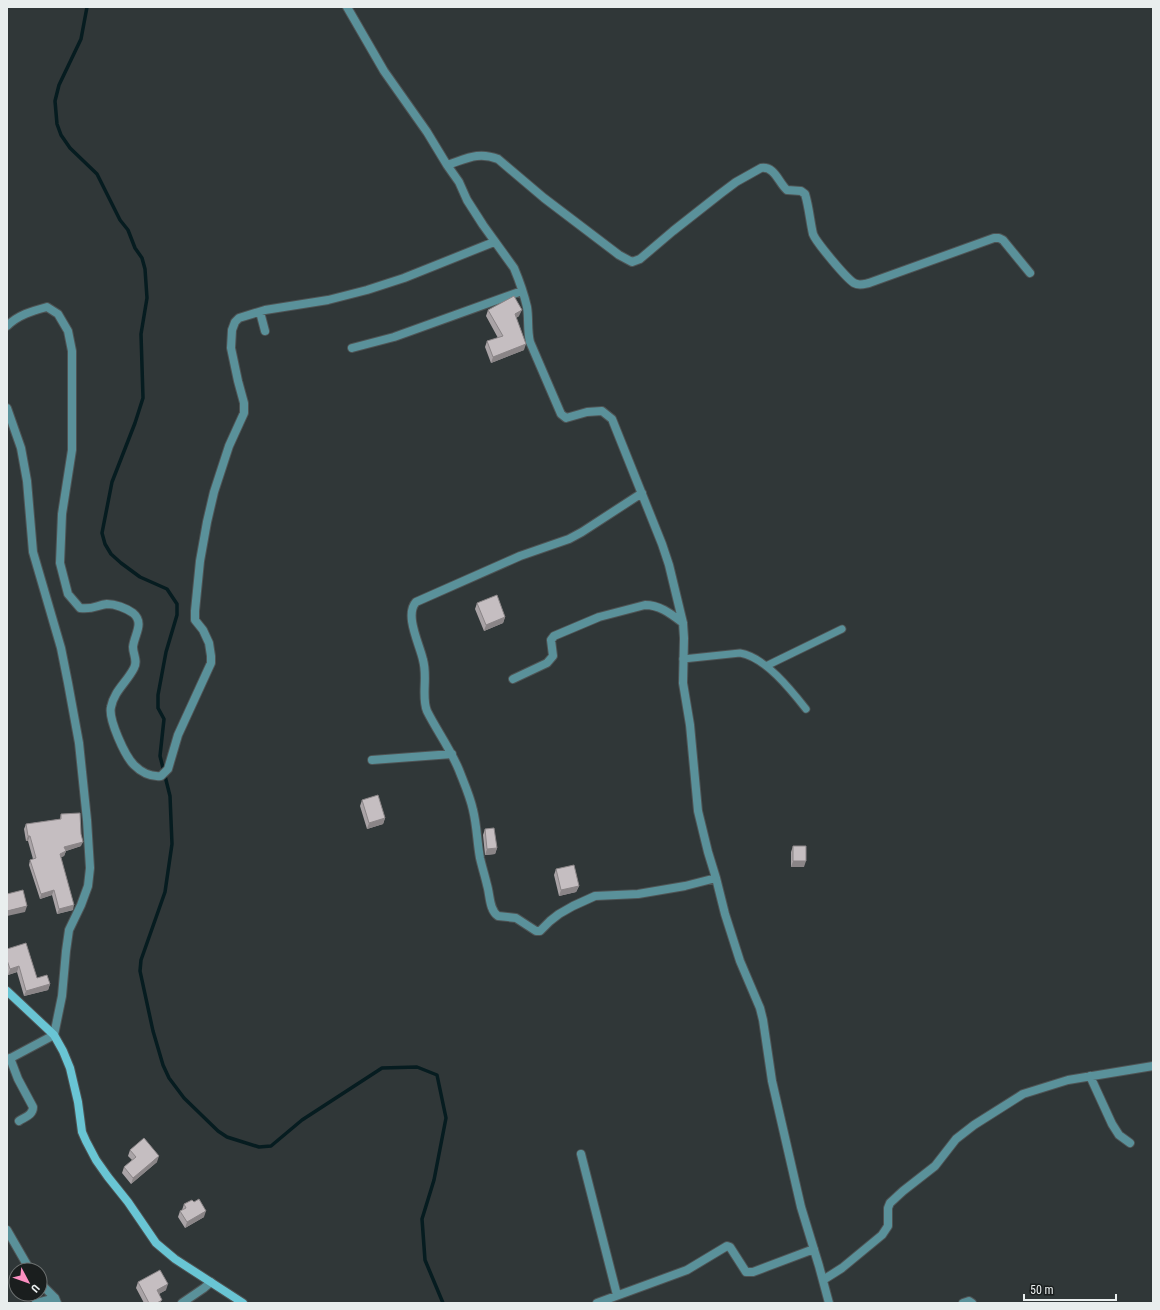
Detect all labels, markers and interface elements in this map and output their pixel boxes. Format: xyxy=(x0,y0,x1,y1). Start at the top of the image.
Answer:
north arrow xyxy=(8,1262,48,1302)
scale bar xyxy=(1024,1276,1116,1302)
text: U xyxy=(28,1282,42,1295)
text: 50 m xyxy=(1030,1283,1054,1297)

